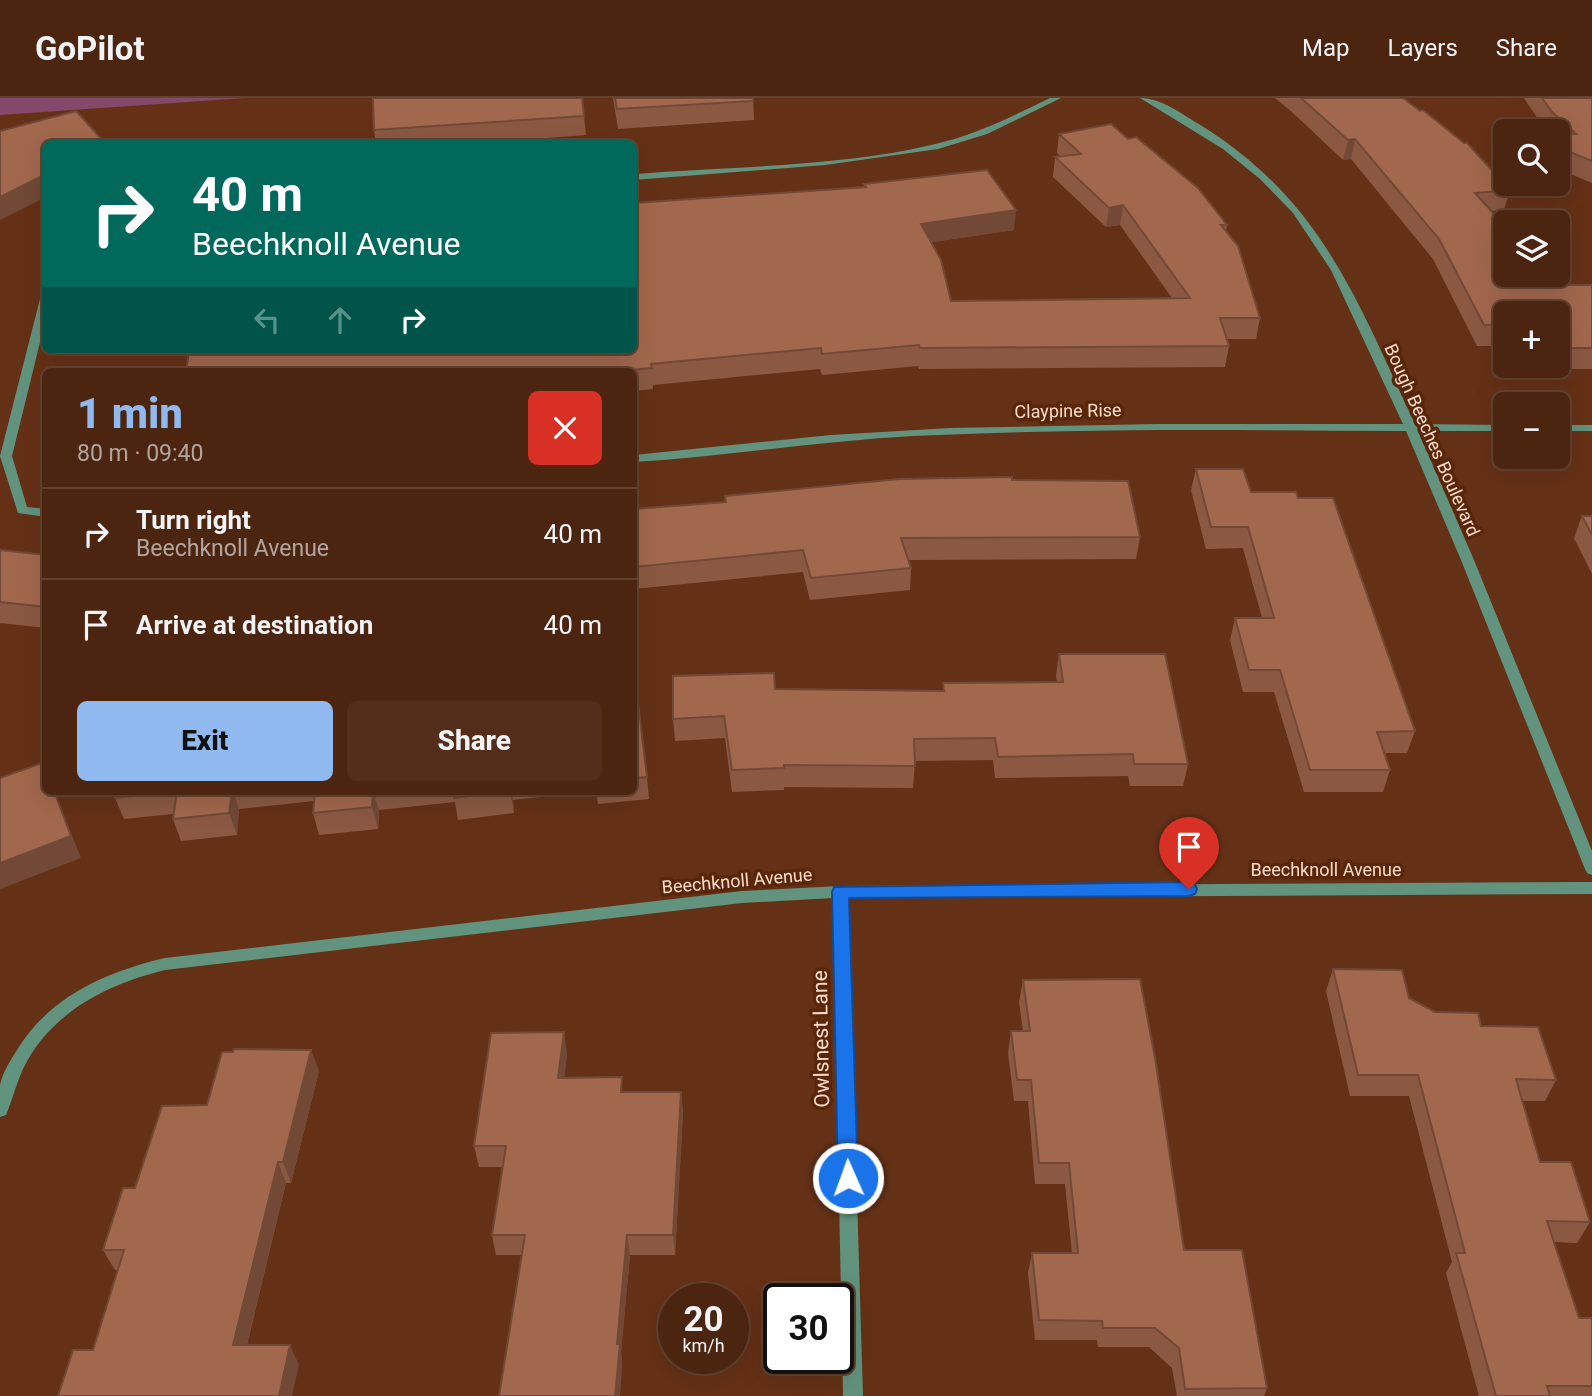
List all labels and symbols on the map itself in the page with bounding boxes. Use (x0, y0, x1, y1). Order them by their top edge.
street label: Bough Beeches Boulevard (1380, 340, 1484, 539)
street label: Claypine Rise (1014, 399, 1122, 422)
pin (1159, 817, 1219, 889)
street label: Beechknoll Avenue (1250, 859, 1402, 880)
street label: Beechknoll Avenue (661, 863, 813, 898)
street label: Owlsnest Lane (808, 970, 834, 1108)
position arrow (811, 1141, 885, 1215)
speed limit sign: 30 (763, 1283, 854, 1374)

